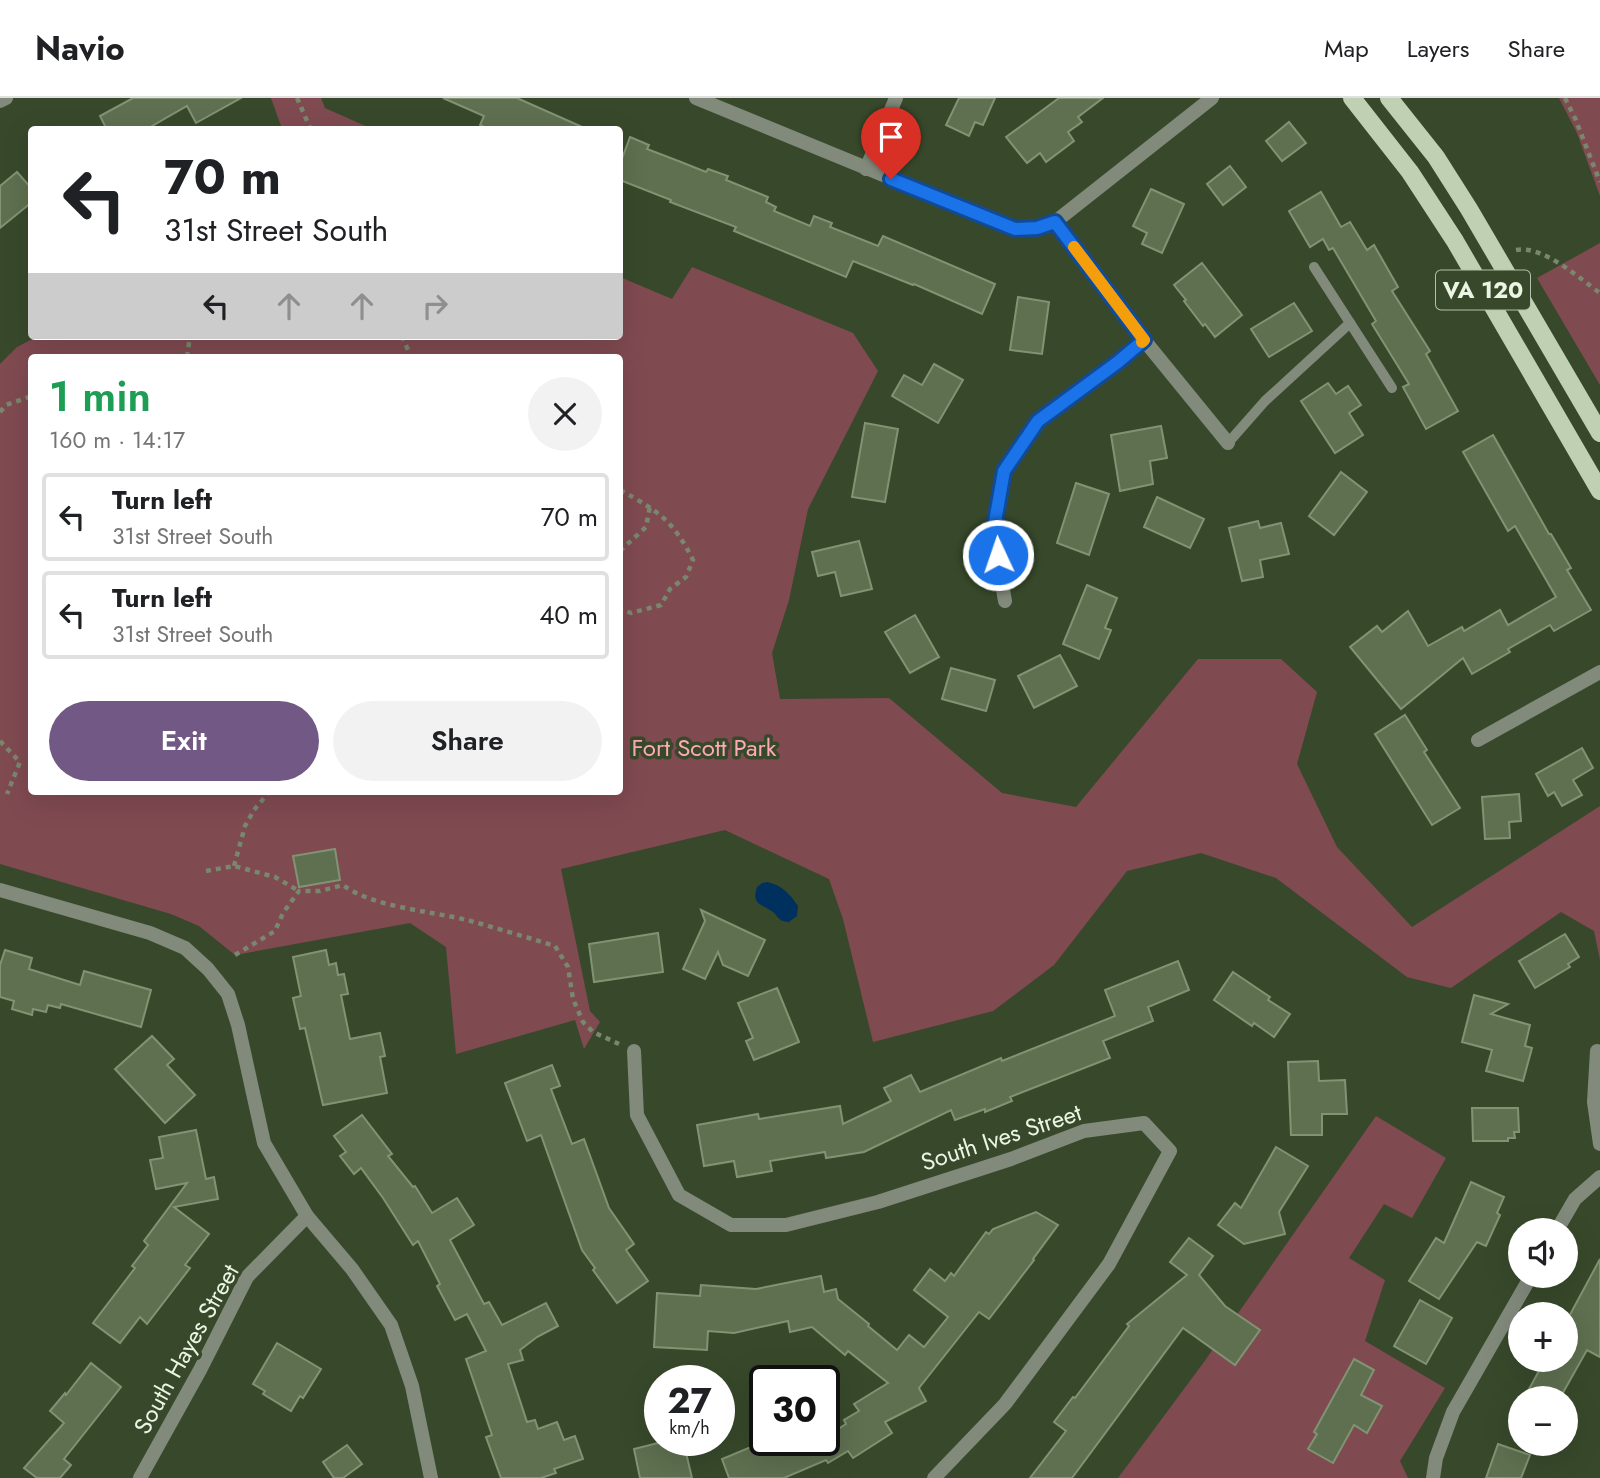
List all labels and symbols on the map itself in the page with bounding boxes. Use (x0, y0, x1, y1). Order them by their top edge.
pin (861, 107, 921, 179)
road number: VA 120 (1436, 270, 1530, 309)
position arrow (961, 518, 1035, 592)
park label: Fort Scott Park (632, 730, 777, 765)
street label: South Ives Street (916, 1094, 1086, 1179)
street label: South Hayes Street (125, 1257, 247, 1440)
speed limit sign: 30 (749, 1365, 840, 1456)

